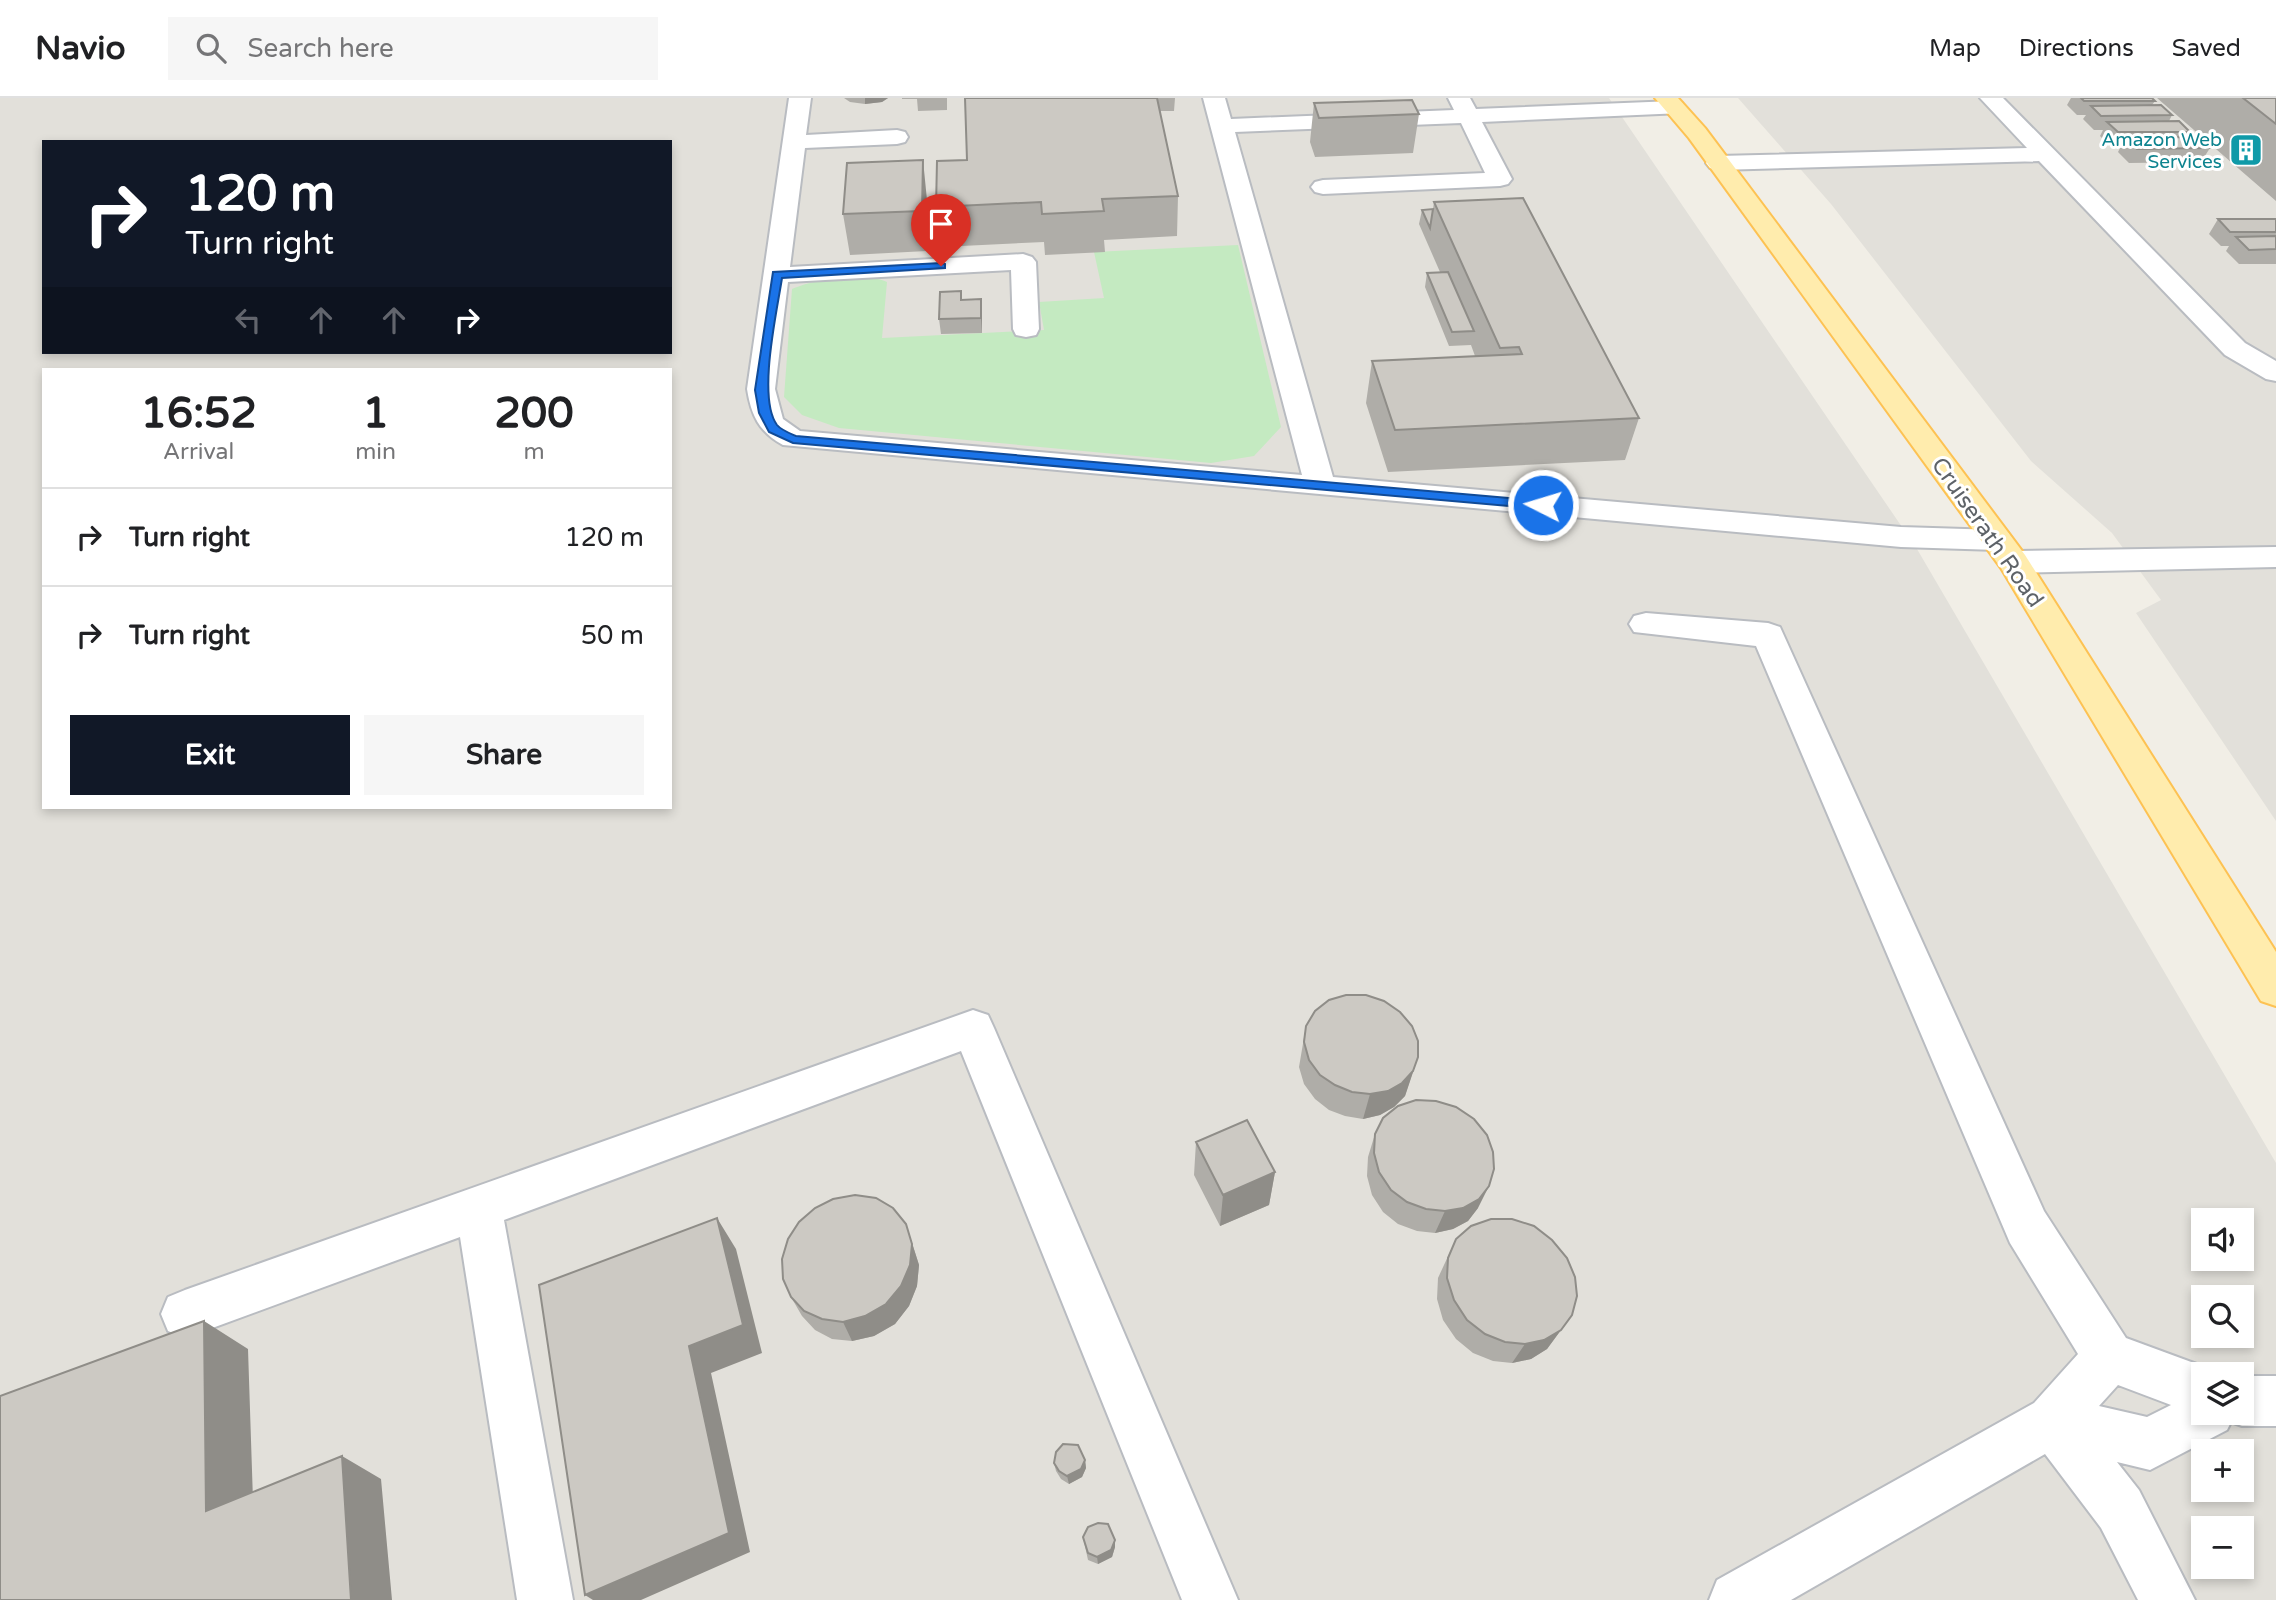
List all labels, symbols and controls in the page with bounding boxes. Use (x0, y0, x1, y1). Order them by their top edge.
search box (168, 17, 658, 80)
text: Navio (35, 29, 126, 68)
icon: search (192, 29, 230, 67)
text: Search here (248, 33, 394, 64)
text: Map (1929, 34, 1981, 63)
text: Directions (2019, 34, 2134, 63)
text: Saved (2172, 34, 2241, 63)
place label: Amazon Web Services (2101, 129, 2222, 173)
building icon: Amazon Web Services (2227, 131, 2265, 169)
text: 120 m (185, 165, 335, 224)
icon: right (70, 168, 161, 259)
pin (911, 194, 971, 266)
icon: arrive (922, 205, 960, 243)
text: Turn right (185, 225, 334, 263)
icon: left (229, 301, 267, 339)
icon: ahead (302, 301, 340, 339)
icon: ahead (375, 301, 413, 339)
icon: right (448, 301, 486, 339)
text: 16:52 (140, 388, 257, 439)
text: 1 (362, 388, 389, 439)
text: 200 (494, 388, 574, 439)
text: Arrival (163, 438, 234, 466)
text: min (355, 438, 396, 466)
text: m (523, 438, 545, 466)
street label: Cruiserath Road (1925, 452, 2049, 613)
position arrow (1506, 468, 1580, 542)
icon: right (70, 518, 108, 556)
text: Turn right (129, 522, 250, 553)
text: 120 m (564, 522, 644, 553)
icon: right (70, 616, 108, 654)
text: Turn right (129, 620, 250, 651)
text: 50 m (581, 620, 644, 651)
button: Exit (70, 715, 350, 795)
button: Share (364, 715, 644, 795)
map controls (2191, 1208, 2254, 1579)
button: sound (2191, 1208, 2254, 1271)
button: search (2191, 1285, 2254, 1348)
button: layers (2191, 1362, 2254, 1425)
button: + (2191, 1439, 2254, 1502)
button: − (2191, 1516, 2254, 1579)

